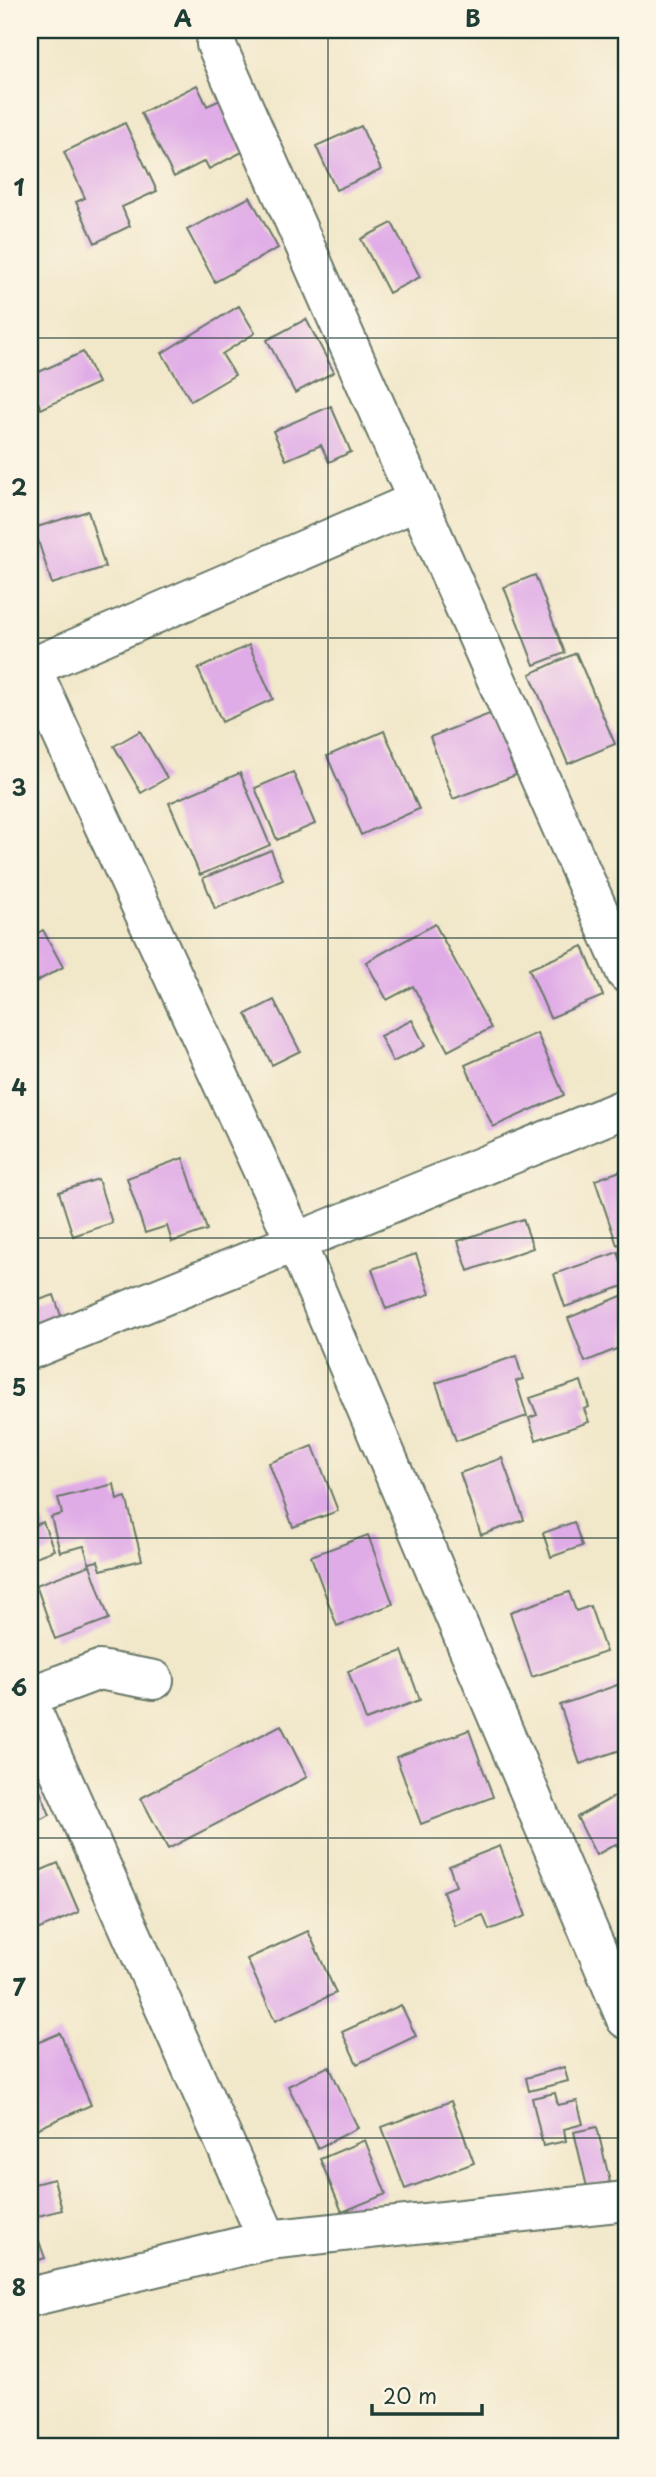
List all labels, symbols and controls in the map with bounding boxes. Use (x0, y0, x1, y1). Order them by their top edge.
text: A (174, 0, 192, 35)
text: B (465, 0, 481, 35)
text: 1 (14, 169, 25, 204)
text: 2 (11, 469, 27, 504)
text: 3 (11, 769, 27, 804)
text: 4 (11, 1069, 27, 1104)
text: 5 (12, 1369, 26, 1404)
text: 6 (11, 1669, 27, 1704)
text: 7 (12, 1969, 26, 2004)
text: 8 (12, 2269, 26, 2304)
scale bar (372, 2372, 483, 2416)
text: 20 m (383, 2379, 437, 2411)

